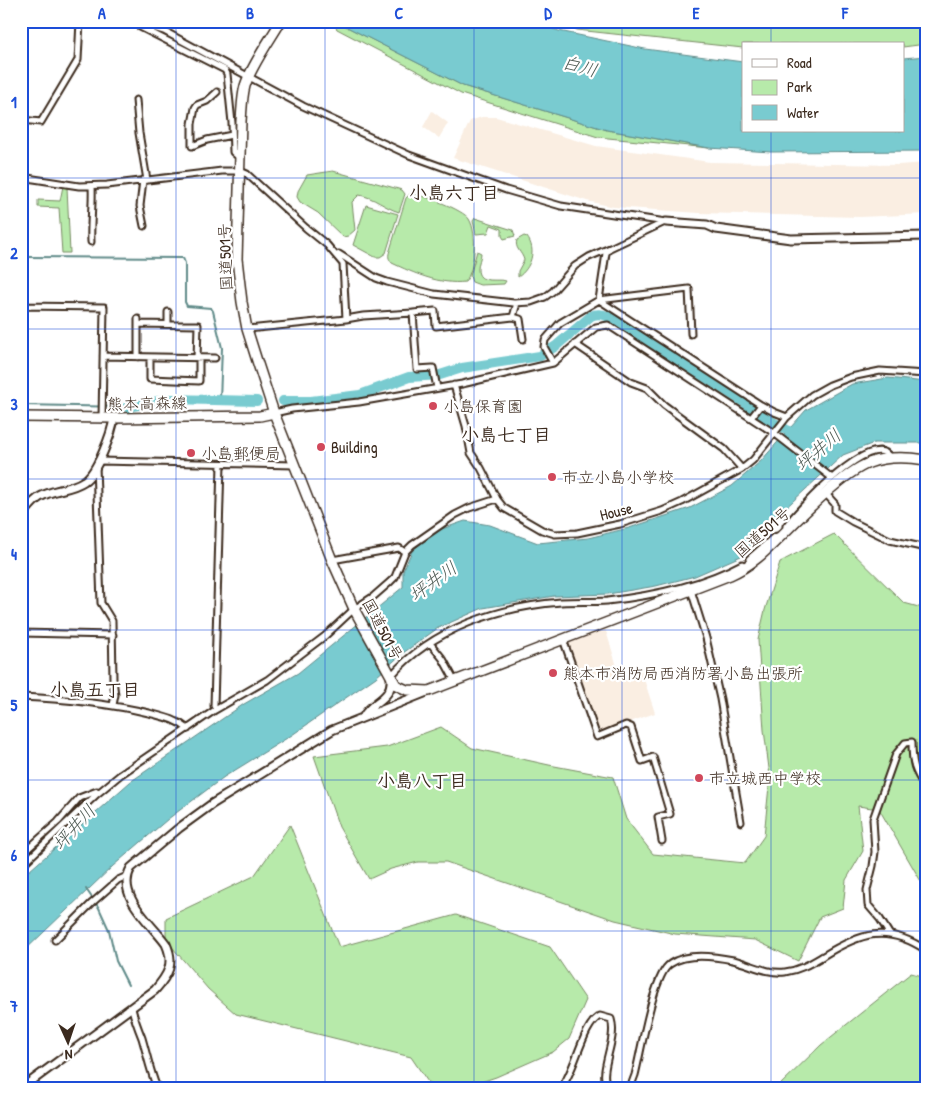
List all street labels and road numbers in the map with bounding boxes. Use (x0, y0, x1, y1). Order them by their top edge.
street label: 国道501号 (213, 223, 237, 291)
street label: 熊本高森線 (107, 391, 187, 415)
street label: House (597, 496, 635, 526)
street label: 国道501号 (729, 501, 795, 563)
street label: 国道501号 (357, 594, 409, 664)

